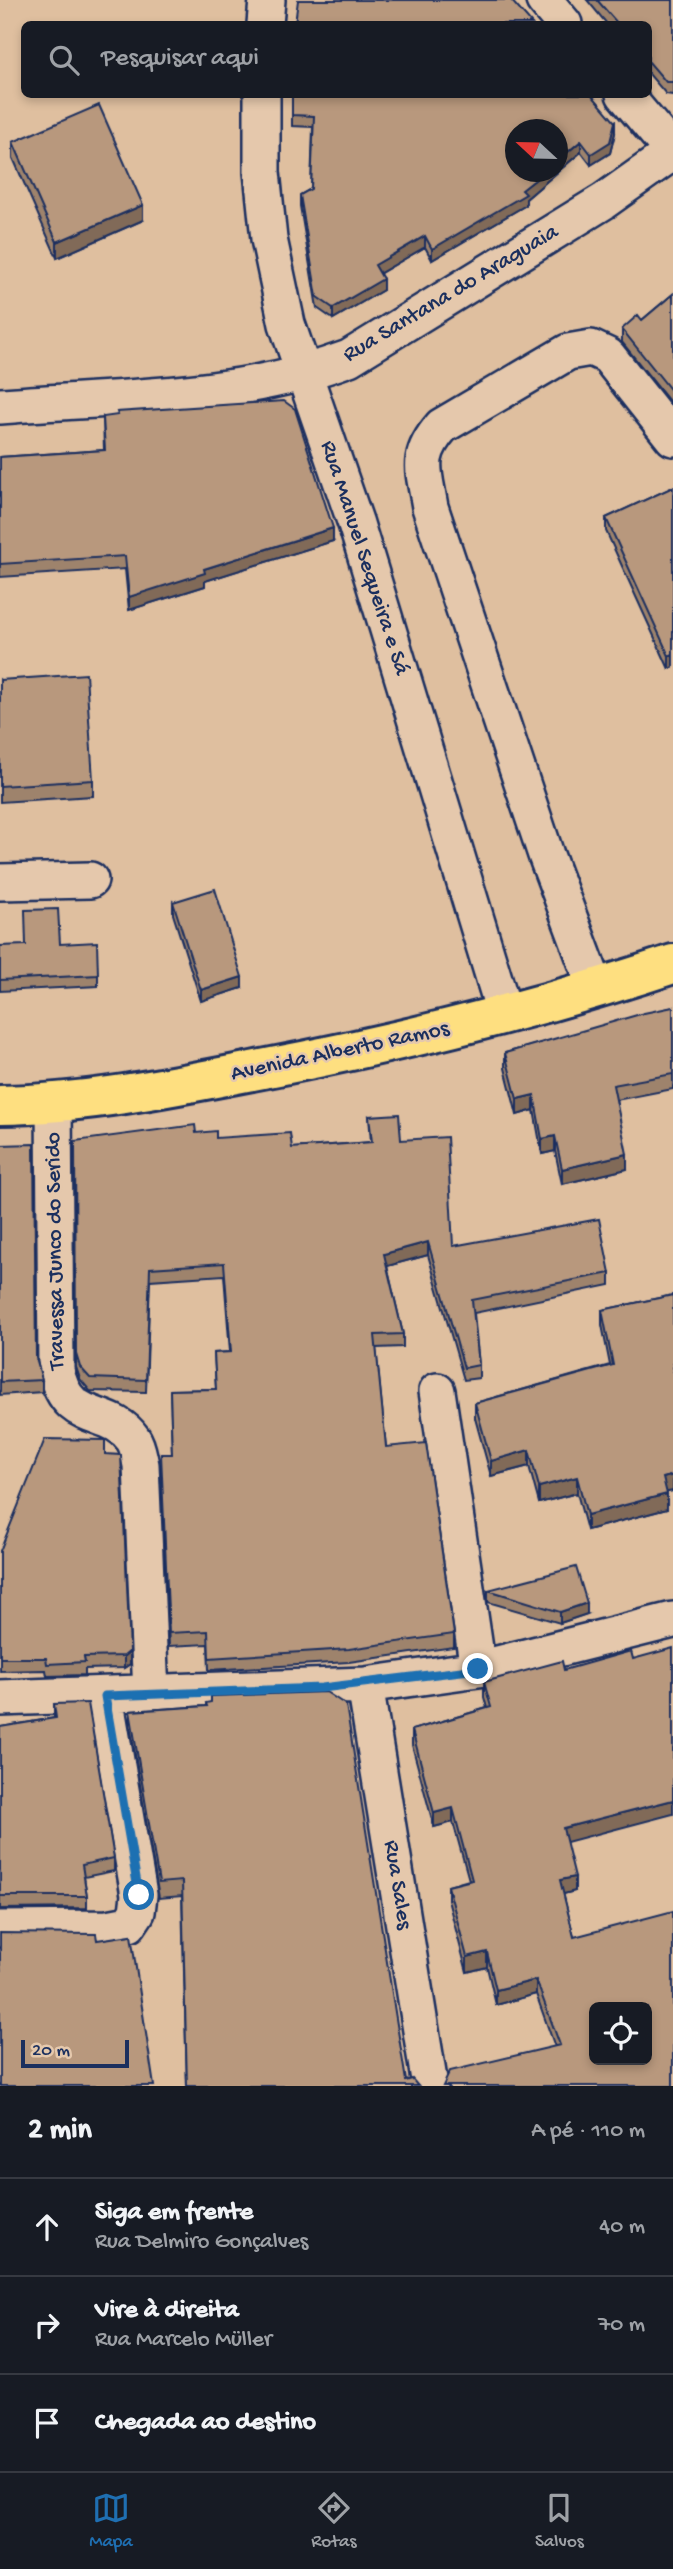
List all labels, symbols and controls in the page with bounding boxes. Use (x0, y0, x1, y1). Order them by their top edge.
search box (21, 21, 652, 98)
icon: search (45, 41, 83, 79)
text: Pesquisar aqui (101, 44, 259, 75)
north arrow (505, 119, 568, 182)
street label: Rua Santana do Araguaia (338, 218, 565, 369)
street label: Rua Manuel Sequeira e Sá (313, 437, 415, 680)
street label: Avenida Alberto Ramos (228, 1016, 452, 1088)
street label: Travessa Junco do Serido (40, 1132, 72, 1372)
route end (462, 1653, 493, 1684)
street label: Rua Sales (377, 1838, 417, 1932)
route start (123, 1879, 154, 1910)
map controls (589, 2002, 652, 2065)
button: locate (589, 2002, 652, 2065)
scale bar (21, 2037, 130, 2069)
text: 20 m (32, 2040, 70, 2063)
text: 2 min (28, 2114, 92, 2149)
text: A pé · 110 m (531, 2118, 645, 2145)
text: Siga em frente (95, 2198, 253, 2229)
icon: ahead (28, 2208, 66, 2246)
text: 40 m (599, 2214, 645, 2241)
text: Rua Delmiro Gonçalves (95, 2229, 308, 2256)
text: Vire à direita (95, 2296, 239, 2327)
icon: right (28, 2306, 66, 2344)
text: 70 m (598, 2312, 645, 2339)
text: Rua Marcelo Müller (95, 2327, 272, 2354)
icon: arrive (28, 2404, 66, 2442)
text: Chegada ao destino (95, 2408, 316, 2439)
tab: Mapa (89, 2489, 133, 2554)
tab: Rotas (311, 2489, 356, 2554)
tab: Salvos (535, 2489, 584, 2554)

